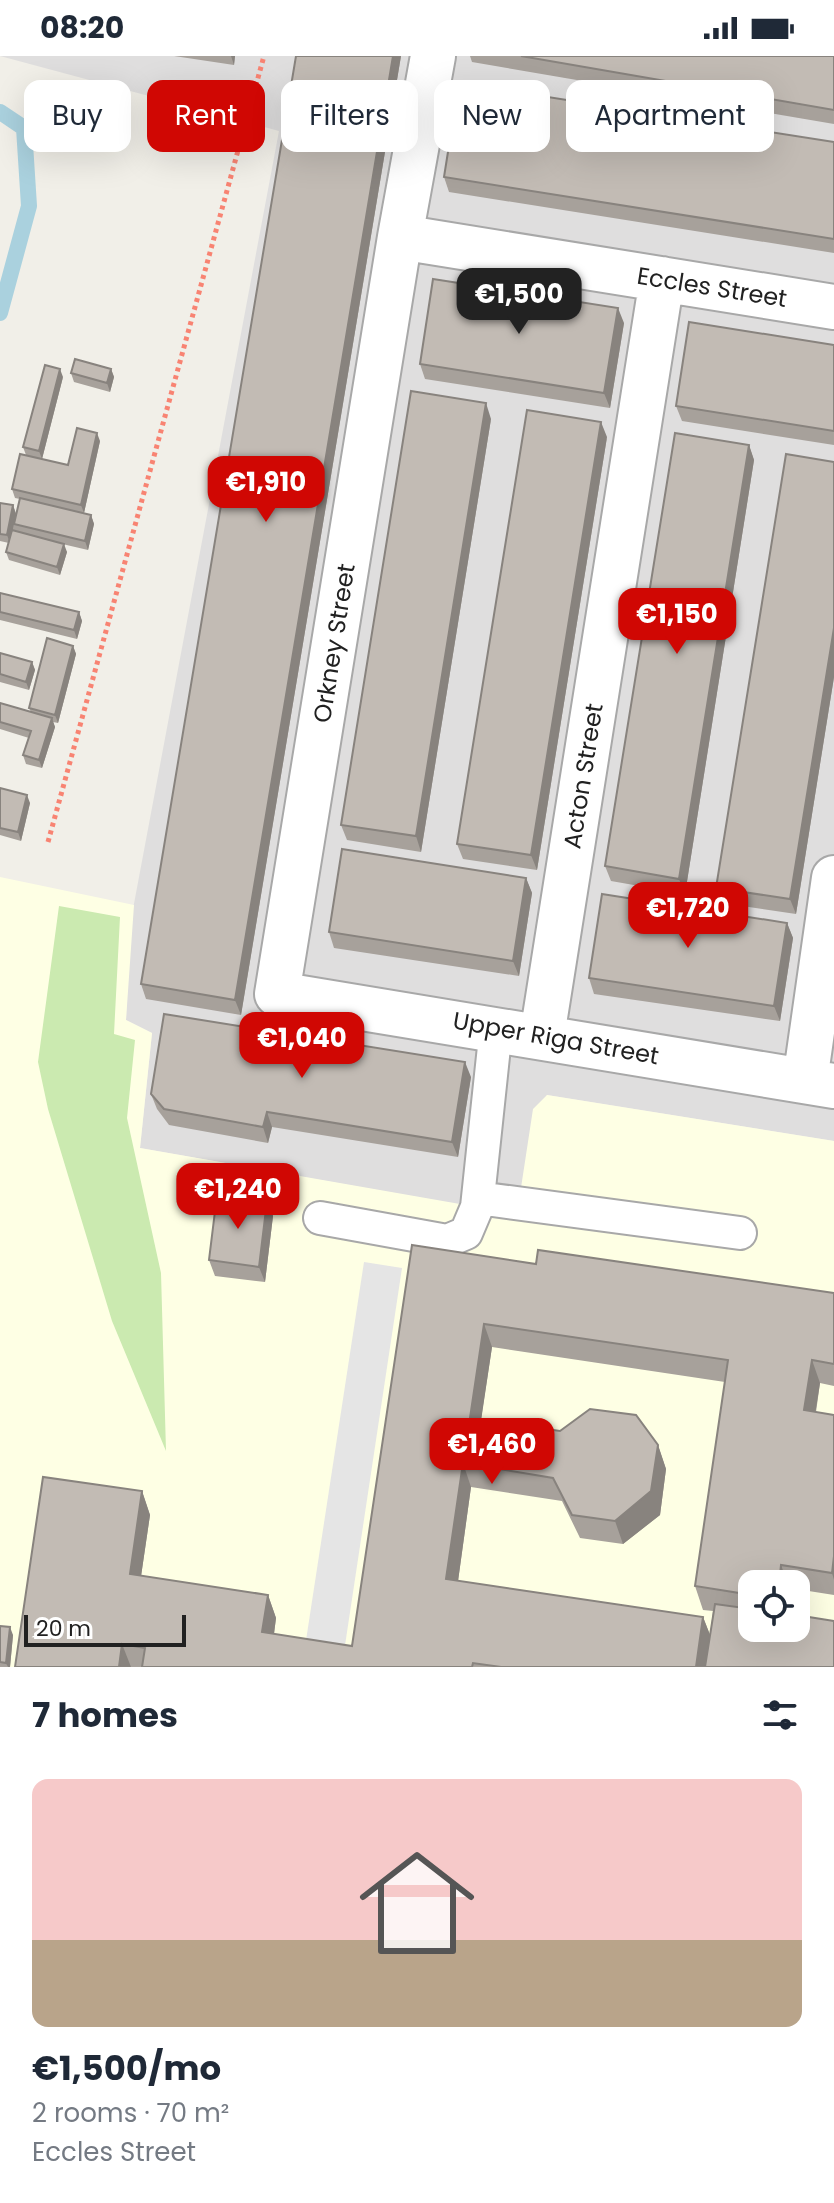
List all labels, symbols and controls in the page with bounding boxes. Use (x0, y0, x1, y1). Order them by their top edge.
text: 08:20 (40, 6, 124, 49)
chip: Buy (24, 80, 131, 152)
chip: Rent (147, 80, 265, 152)
chip: Filters (281, 80, 418, 152)
chip: New (434, 80, 550, 152)
chip: Apartment (566, 80, 774, 152)
street label: Eccles Street (635, 259, 789, 315)
pin: €1,500 (454, 268, 584, 336)
text: €1,500 (475, 276, 563, 312)
pin: €1,910 (201, 456, 331, 524)
text: €1,910 (226, 464, 306, 500)
street label: Orkney Street (305, 561, 363, 725)
pin: €1,150 (612, 588, 742, 656)
text: €1,150 (636, 596, 718, 632)
street label: Acton Street (555, 701, 611, 851)
pin: €1,720 (623, 882, 753, 950)
text: €1,720 (646, 890, 730, 926)
street label: Upper Riga Street (450, 1004, 662, 1072)
pin: €1,040 (237, 1012, 367, 1080)
text: €1,040 (257, 1020, 347, 1056)
pin: €1,240 (173, 1163, 303, 1231)
text: €1,240 (194, 1171, 282, 1207)
pin: €1,460 (427, 1418, 557, 1486)
text: €1,460 (447, 1426, 537, 1462)
map controls (738, 1570, 810, 1642)
button: locate (738, 1570, 810, 1642)
scale bar (24, 1611, 186, 1647)
text: 20 m (36, 1613, 91, 1644)
text: 7 homes (32, 1691, 178, 1739)
icon: filters (758, 1693, 802, 1737)
icon: home (345, 1831, 489, 1975)
text: €1,500/mo (32, 2044, 221, 2092)
text: 2 rooms · 70 m² (32, 2095, 229, 2131)
text: Eccles Street (32, 2134, 196, 2170)

